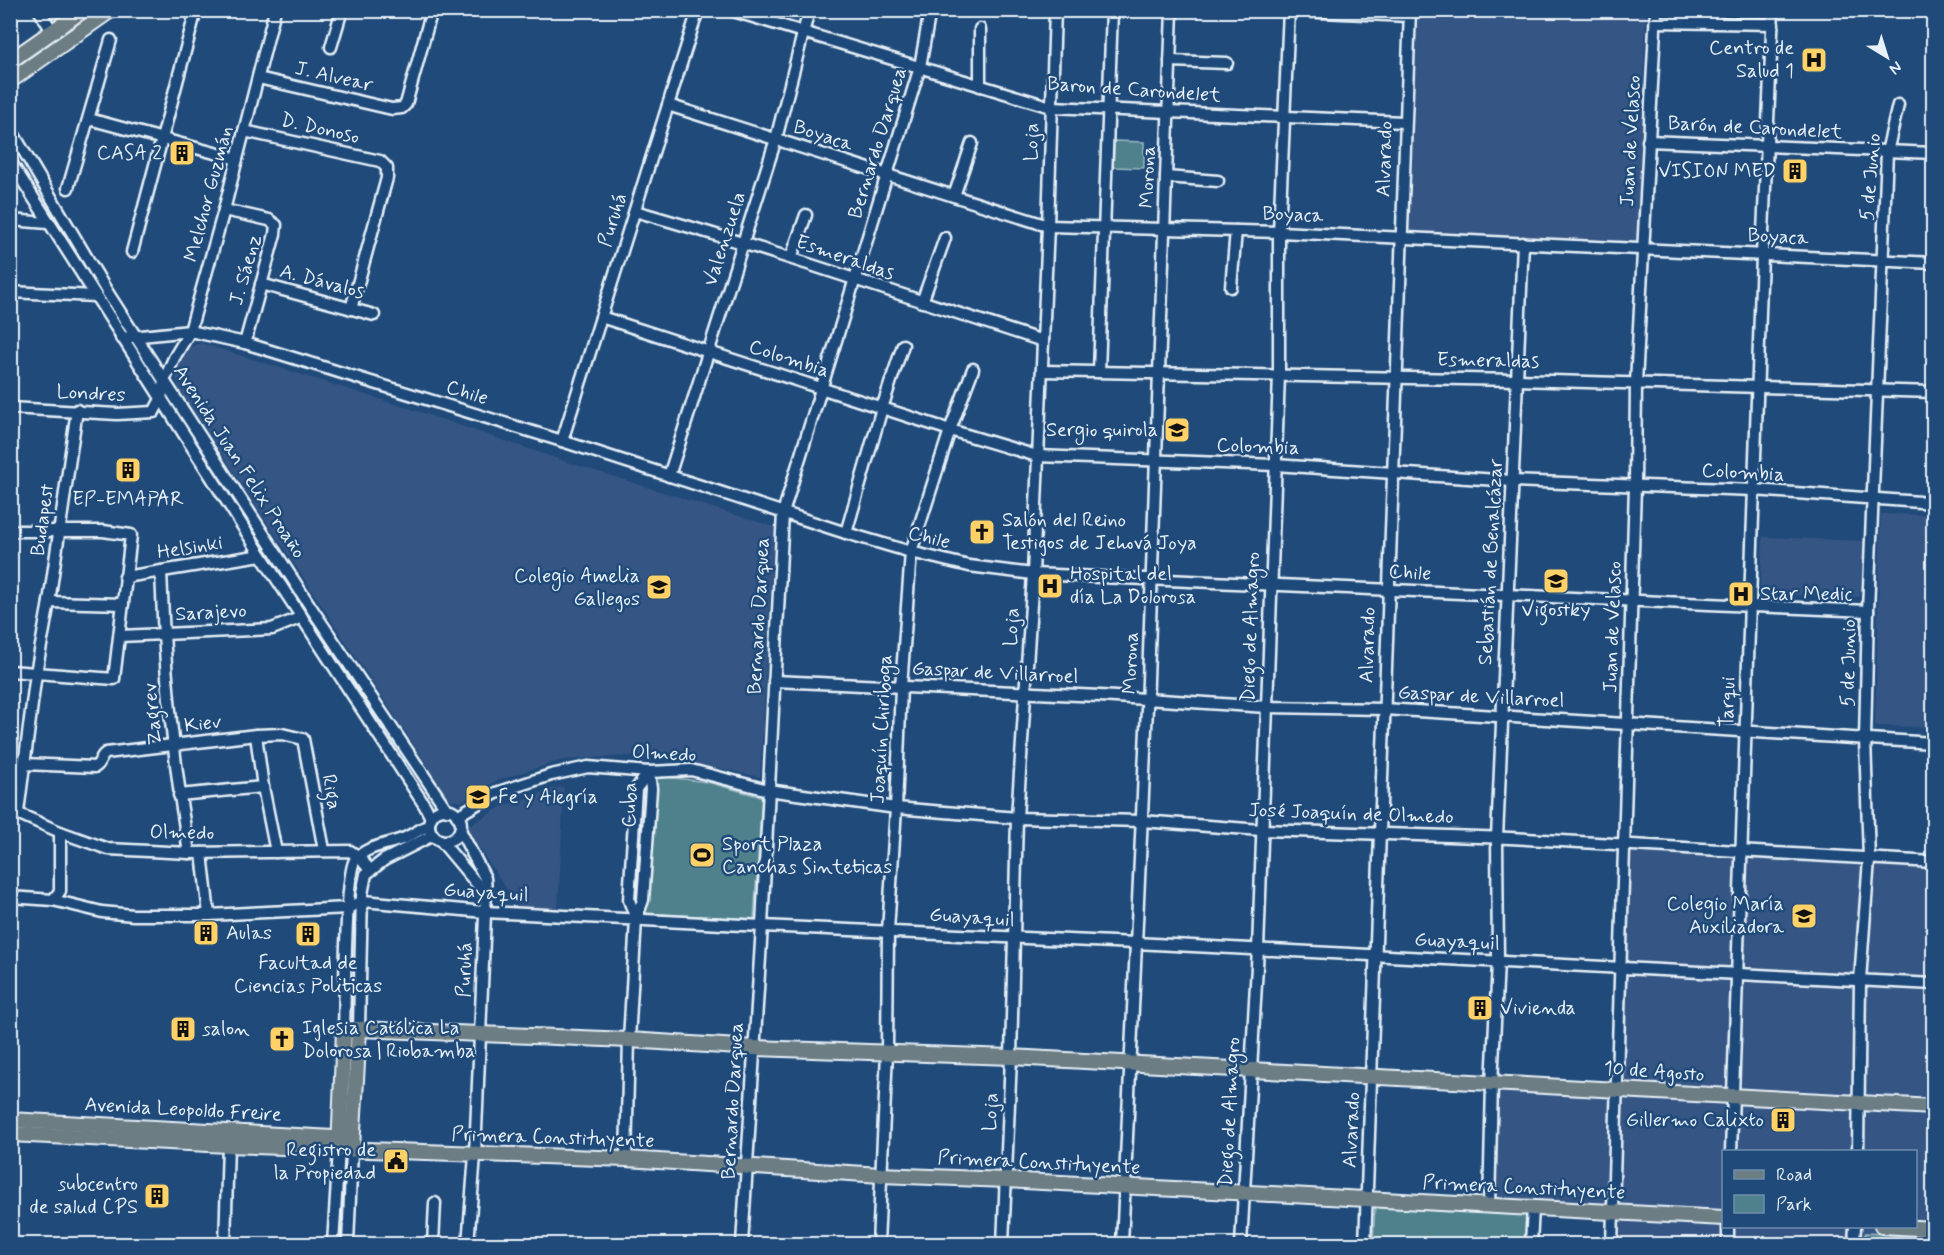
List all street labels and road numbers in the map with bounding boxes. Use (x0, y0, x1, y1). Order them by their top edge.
street label: J. Alvear (292, 55, 376, 99)
street label: Bernardo Darquea (842, 64, 914, 222)
street label: Baron de Carondelet (1046, 70, 1222, 110)
street label: Juan de Velasco (1614, 75, 1648, 207)
street label: D. Donoso (278, 107, 362, 151)
street label: Barón de Carondelet (1667, 110, 1843, 146)
street label: Boyaca (790, 114, 857, 159)
street label: Alvarado (1370, 121, 1400, 197)
street label: Melchor Guzmán (178, 123, 240, 265)
street label: Loja (1018, 123, 1046, 161)
street label: 5 de Junio (1854, 132, 1888, 222)
street label: Morona (1133, 145, 1163, 209)
street label: Valenzuela (697, 188, 753, 290)
street label: Puruhá (592, 189, 634, 251)
street label: Boyaca (1262, 200, 1325, 230)
street label: Boyaca (1747, 222, 1810, 252)
street label: Esmeraldas (792, 229, 898, 287)
street label: J. Sáenz (223, 231, 269, 309)
street label: A. Dávalos (277, 258, 367, 306)
street label: Colombia (745, 333, 833, 385)
street label: Esmeraldas (1437, 347, 1540, 375)
street label: Avenida Juan Felix Proaño (166, 360, 312, 564)
street label: Chile (443, 374, 491, 412)
street label: Londres (56, 379, 126, 409)
street label: Colombia (1216, 432, 1300, 462)
street label: Sebastián de Benalcázar (1472, 457, 1510, 666)
street label: Colombia (1701, 457, 1785, 489)
street label: Budapest (25, 482, 61, 558)
street label: Chile (905, 520, 953, 556)
street label: Helsinki (155, 530, 225, 566)
street label: Bernardo Darquea (741, 537, 777, 695)
street label: Diego de Almagro (1235, 551, 1269, 703)
street label: Chile (1388, 558, 1432, 588)
street label: Juan de Velasco (1597, 561, 1629, 693)
street label: Sarajevo (175, 598, 247, 628)
street label: Loja (998, 607, 1026, 647)
street label: Alvarado (1353, 607, 1383, 683)
street label: 5 de Junio (1835, 619, 1863, 707)
street label: Morona (1116, 631, 1146, 695)
street label: Joaquín Chiriboga (865, 654, 900, 804)
street label: Gaspar de Villarroel (911, 655, 1079, 691)
street label: Tarqui (1714, 676, 1742, 728)
street label: Gaspar de Villarroel (1397, 679, 1565, 715)
street label: Zagrev (137, 682, 171, 746)
street label: Kiev (183, 708, 223, 740)
street label: Olmedo (631, 739, 697, 769)
street label: Riga (313, 772, 347, 812)
street label: Cuba (616, 782, 644, 828)
street label: José Joaquín de Olmedo (1248, 797, 1454, 831)
street label: Olmedo (149, 819, 215, 847)
street label: Guayaquil (442, 877, 530, 909)
street label: Guayaquil (928, 902, 1016, 934)
street label: Guayaquil (1414, 926, 1500, 958)
street label: Puruhá (451, 942, 479, 998)
street label: Bernardo Darquea (715, 1022, 751, 1180)
street label: Diego de Almagro (1213, 1036, 1249, 1188)
street label: 10 de Agosto (1603, 1055, 1705, 1089)
street label: Avenida Leopoldo Freire (84, 1091, 282, 1129)
street label: Alvarado (1337, 1091, 1367, 1169)
street label: Loja (977, 1092, 1005, 1132)
street label: Primera Constituyente (451, 1121, 655, 1155)
street label: Primera Constituyente (937, 1144, 1141, 1182)
street label: Primera Constituyente (1422, 1169, 1626, 1207)

